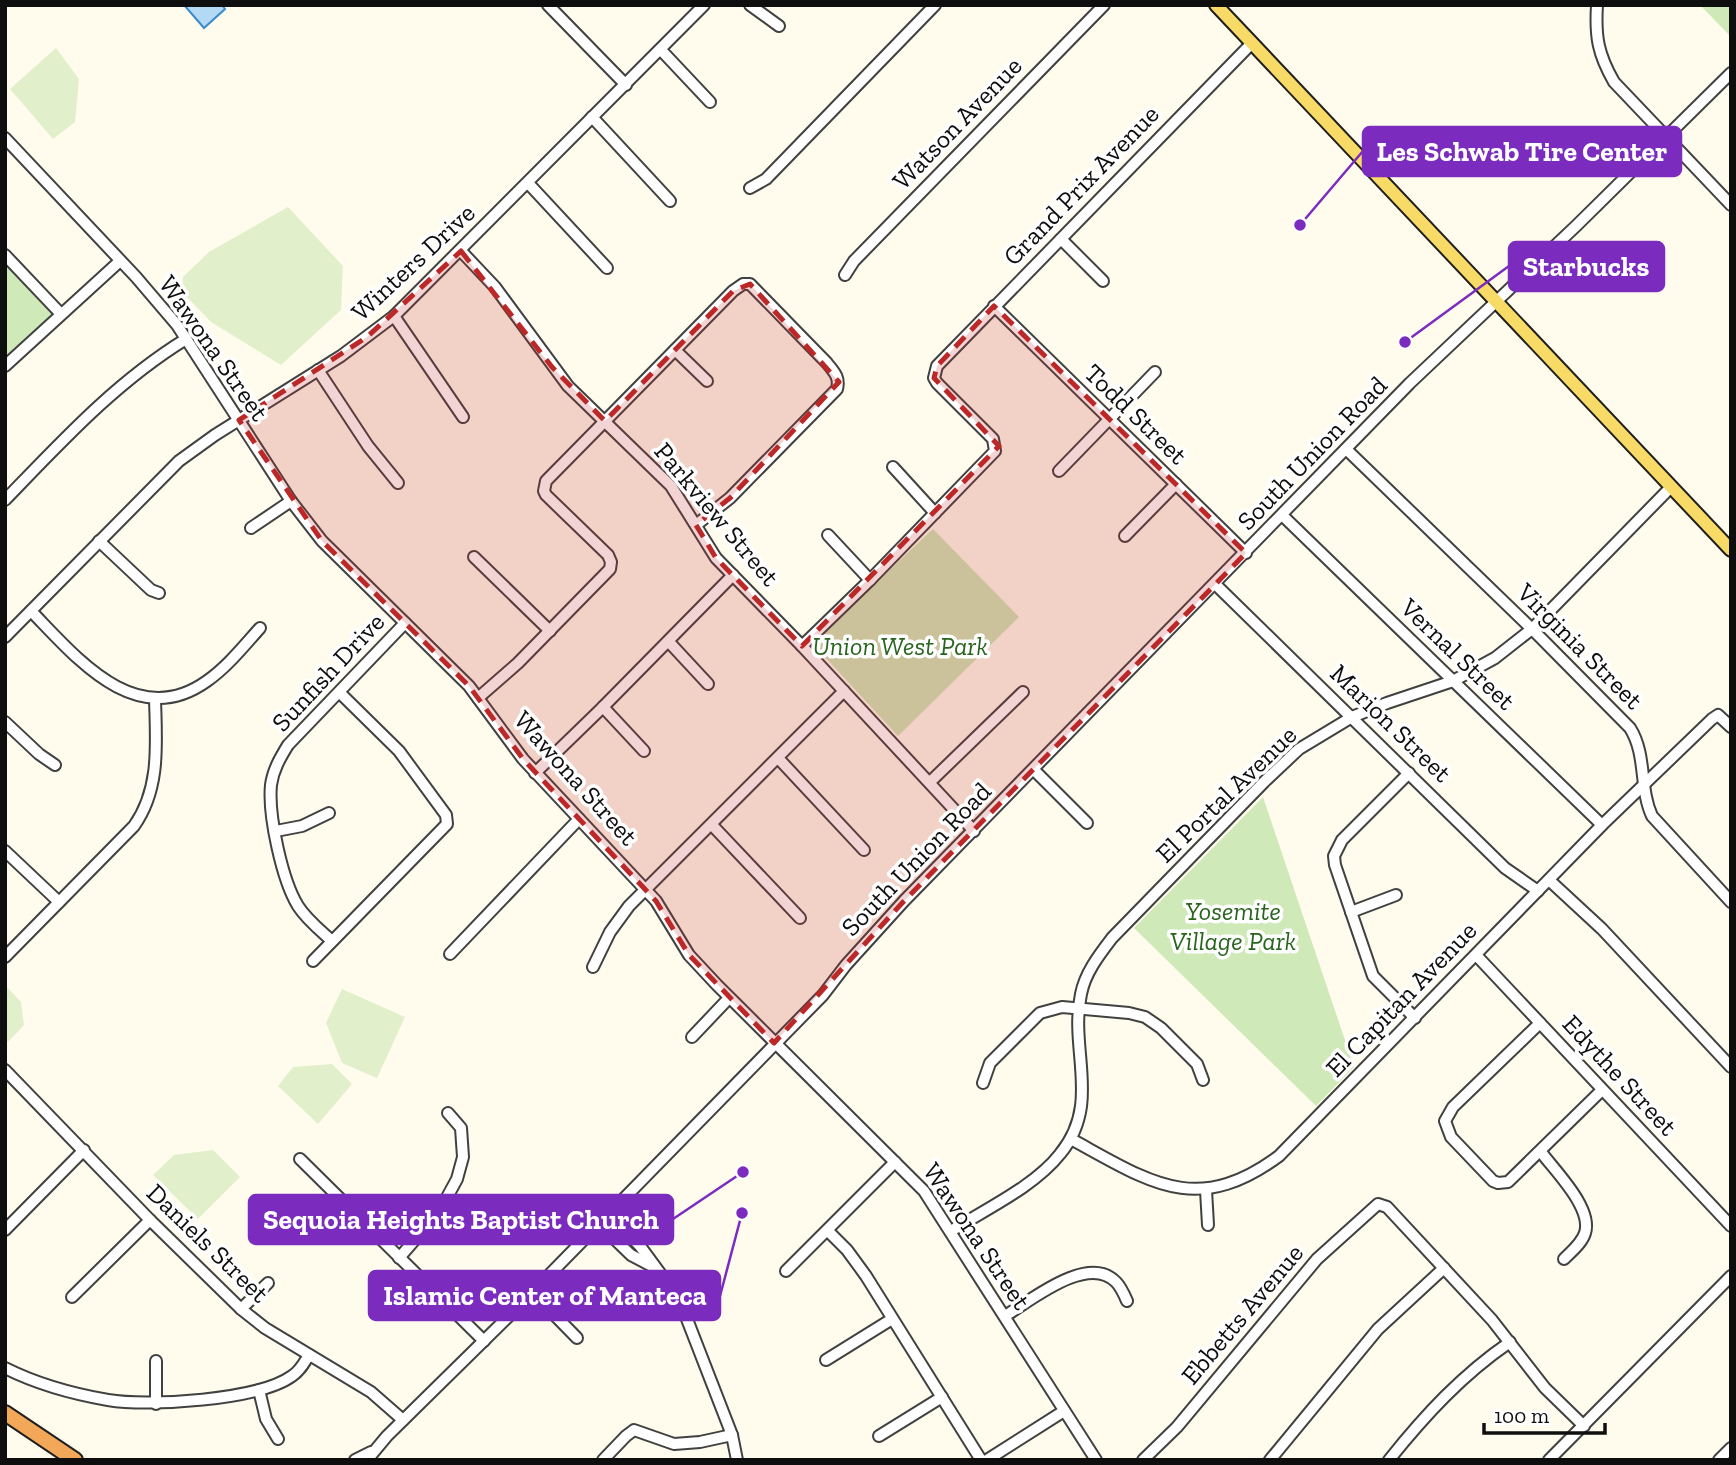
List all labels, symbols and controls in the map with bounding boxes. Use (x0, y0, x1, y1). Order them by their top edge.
street label: Watson Avenue (886, 50, 1028, 196)
street label: Grand Prix Avenue (996, 98, 1166, 272)
callout: Les Schwab Tire Center (1363, 127, 1681, 176)
text: Les Schwab Tire Center (1377, 135, 1667, 168)
street label: Winters Drive (345, 197, 481, 327)
callout: Starbucks (1509, 242, 1664, 291)
text: Starbucks (1523, 250, 1649, 283)
street label: Wawona Street (152, 269, 276, 427)
street label: Todd Street (1078, 357, 1194, 471)
street label: South Union Road (1230, 369, 1394, 537)
street label: Parkview Street (648, 436, 787, 593)
street label: Virginia Street (1510, 576, 1650, 716)
street label: Vernal Street (1393, 591, 1522, 717)
street label: Sunfish Drive (265, 606, 391, 738)
park label: Union West Park (812, 630, 988, 662)
street label: Marion Street (1324, 657, 1459, 789)
street label: Wawona Street (507, 704, 645, 852)
street label: El Portal Avenue (1149, 719, 1303, 869)
street label: South Union Road (834, 775, 998, 943)
park label: Yosemite Village Park (1170, 895, 1296, 957)
street label: El Capitan Avenue (1319, 915, 1483, 1083)
street label: Edythe Street (1556, 1008, 1684, 1142)
street label: Wawona Street (916, 1157, 1038, 1316)
street label: Daniels Street (140, 1177, 276, 1310)
callout: Sequoia Heights Baptist Church (249, 1195, 673, 1244)
text: Sequoia Heights Baptist Church (263, 1203, 659, 1236)
street label: Ebbetts Avenue (1174, 1237, 1310, 1391)
callout: Islamic Center of Manteca (369, 1271, 720, 1320)
text: Islamic Center of Manteca (383, 1279, 707, 1312)
scale bar (1484, 1392, 1605, 1436)
text: 100 m (1494, 1403, 1549, 1428)

